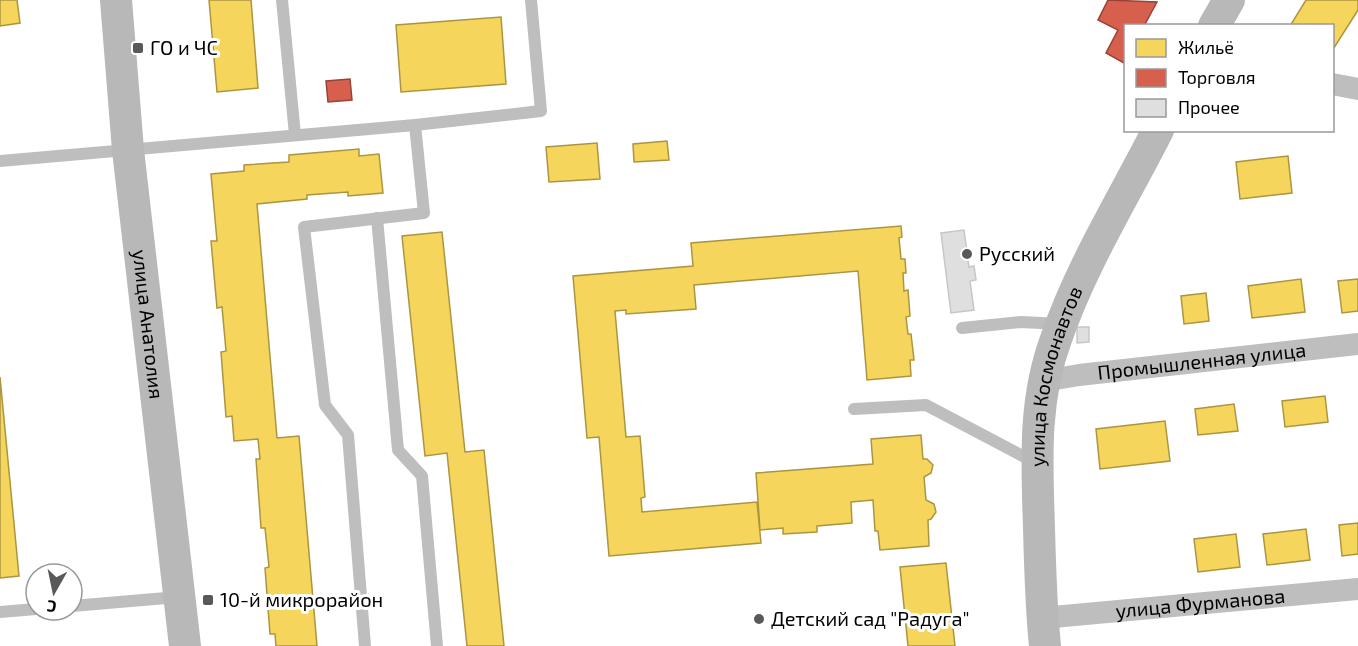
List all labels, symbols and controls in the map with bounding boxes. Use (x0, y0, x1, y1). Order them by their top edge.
legend (1124, 24, 1334, 132)
place label: ГО и ЧС (150, 35, 218, 59)
text: Жильё (1178, 36, 1234, 58)
marker: ГО и ЧС (131, 41, 145, 55)
text: Торговля (1178, 66, 1256, 88)
text: Прочее (1178, 96, 1240, 118)
place label: Русский (979, 241, 1055, 266)
marker: Русский (960, 247, 974, 261)
street label: улица Анатолия (128, 248, 170, 400)
street label: улица Космонавтов (1024, 282, 1087, 467)
street label: Промышленная улица (1096, 337, 1307, 384)
north arrow (24, 562, 84, 622)
street label: улица Фурманова (1114, 583, 1286, 623)
place label: 10-й микрорайон (220, 587, 383, 611)
marker: 10-й микрорайон (201, 593, 215, 607)
text: С (45, 597, 58, 617)
place label: Детский сад "Радуга" (771, 606, 969, 631)
marker: Детский сад "Радуга" (752, 612, 766, 626)

